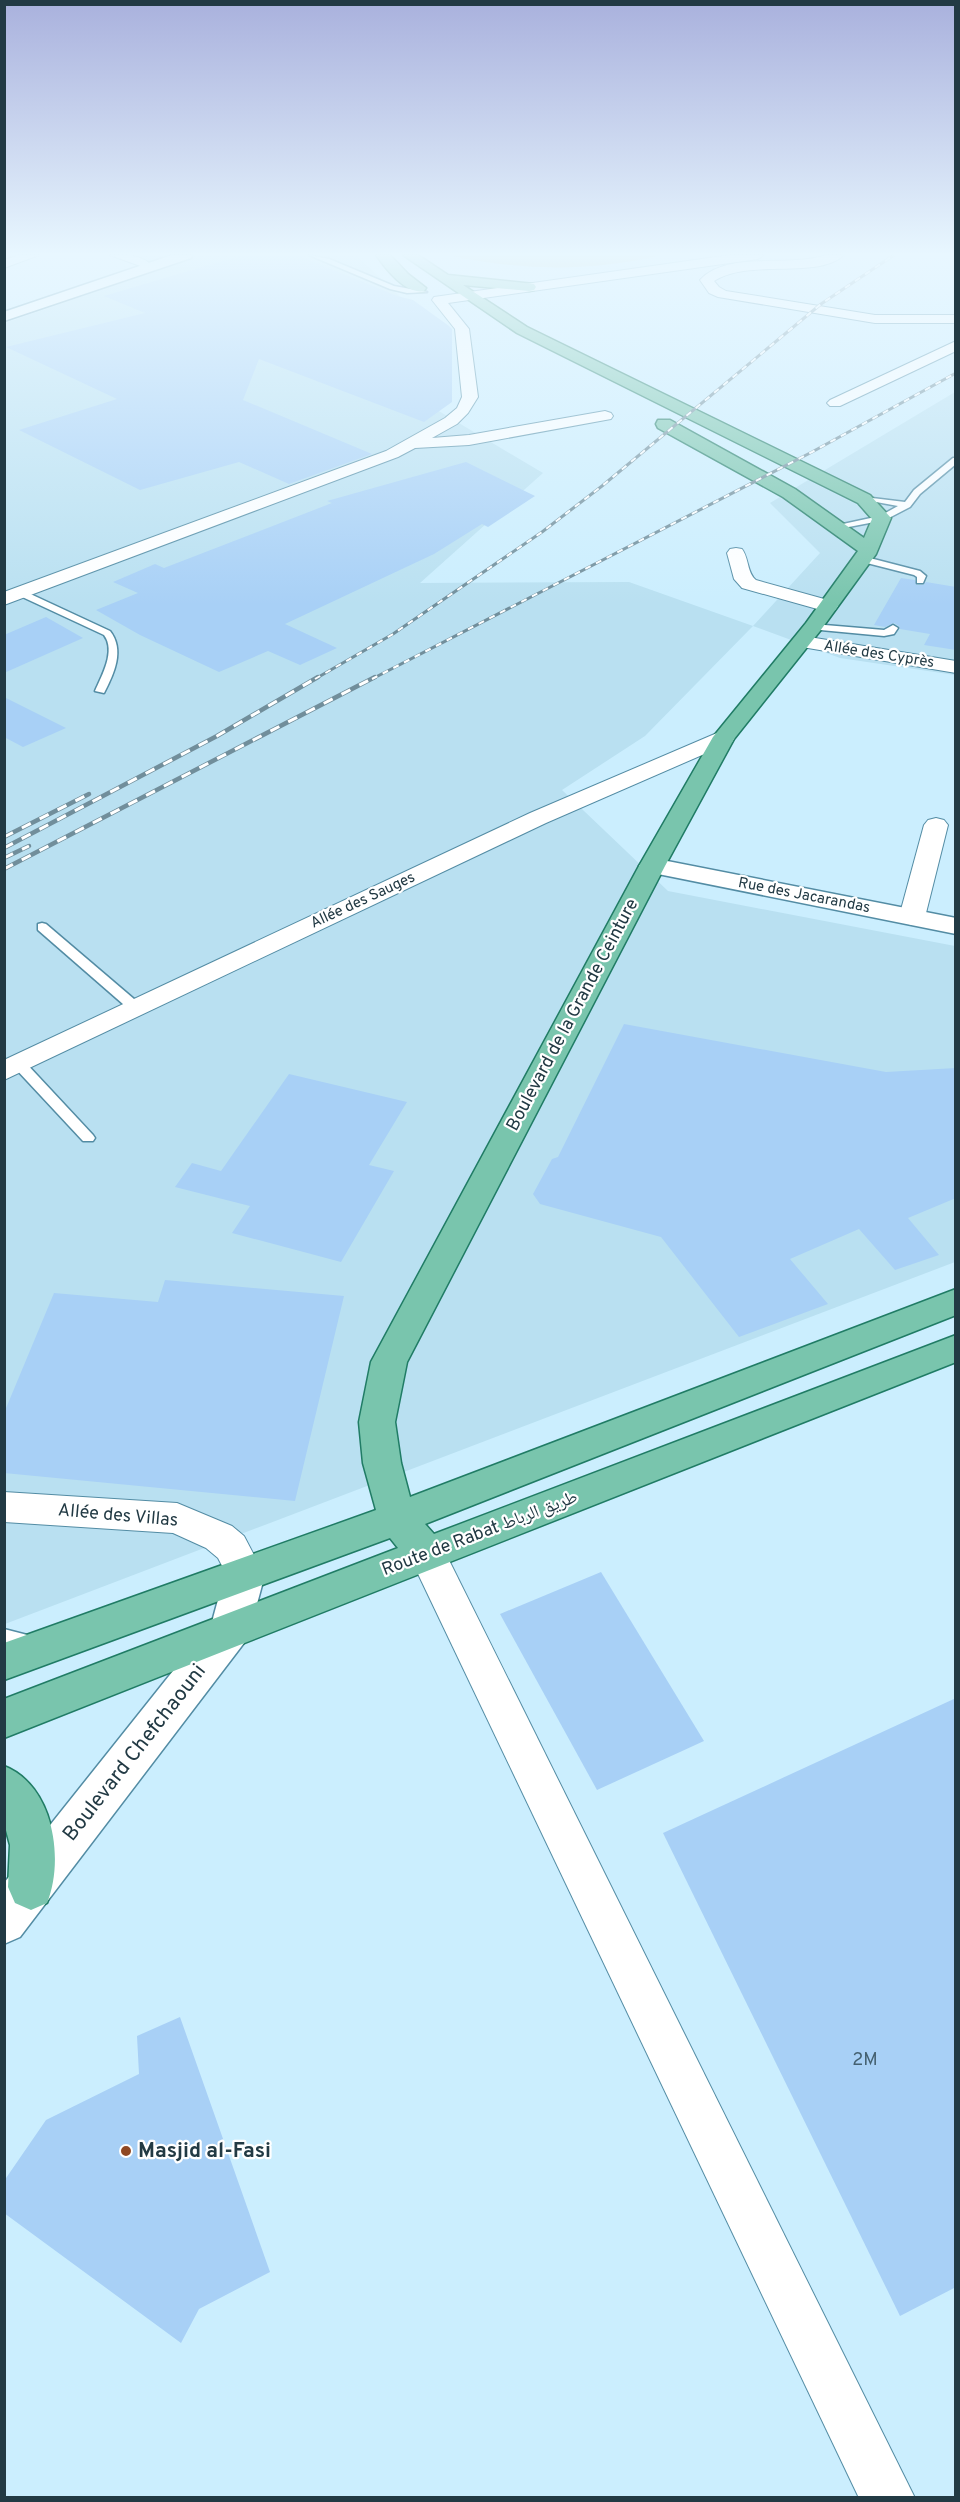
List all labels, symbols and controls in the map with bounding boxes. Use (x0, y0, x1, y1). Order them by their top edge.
street label: Allée des Cyprès (822, 637, 936, 673)
street label: Allée des Sauges (308, 868, 418, 934)
street label: Rue des Jacarandas (736, 874, 872, 918)
street label: Boulevard de la Grande Ceinture (502, 895, 644, 1135)
street label: Route de Rabat طريق الرباط (379, 1486, 581, 1582)
street label: Allée des Villas (57, 1499, 179, 1533)
street label: Boulevard Chefchaouni (57, 1659, 213, 1847)
house number: 2M (852, 2049, 878, 2072)
place label: Masjid al-Fasi (138, 2138, 271, 2165)
marker: Masjid al-Fasi (119, 2144, 133, 2158)

